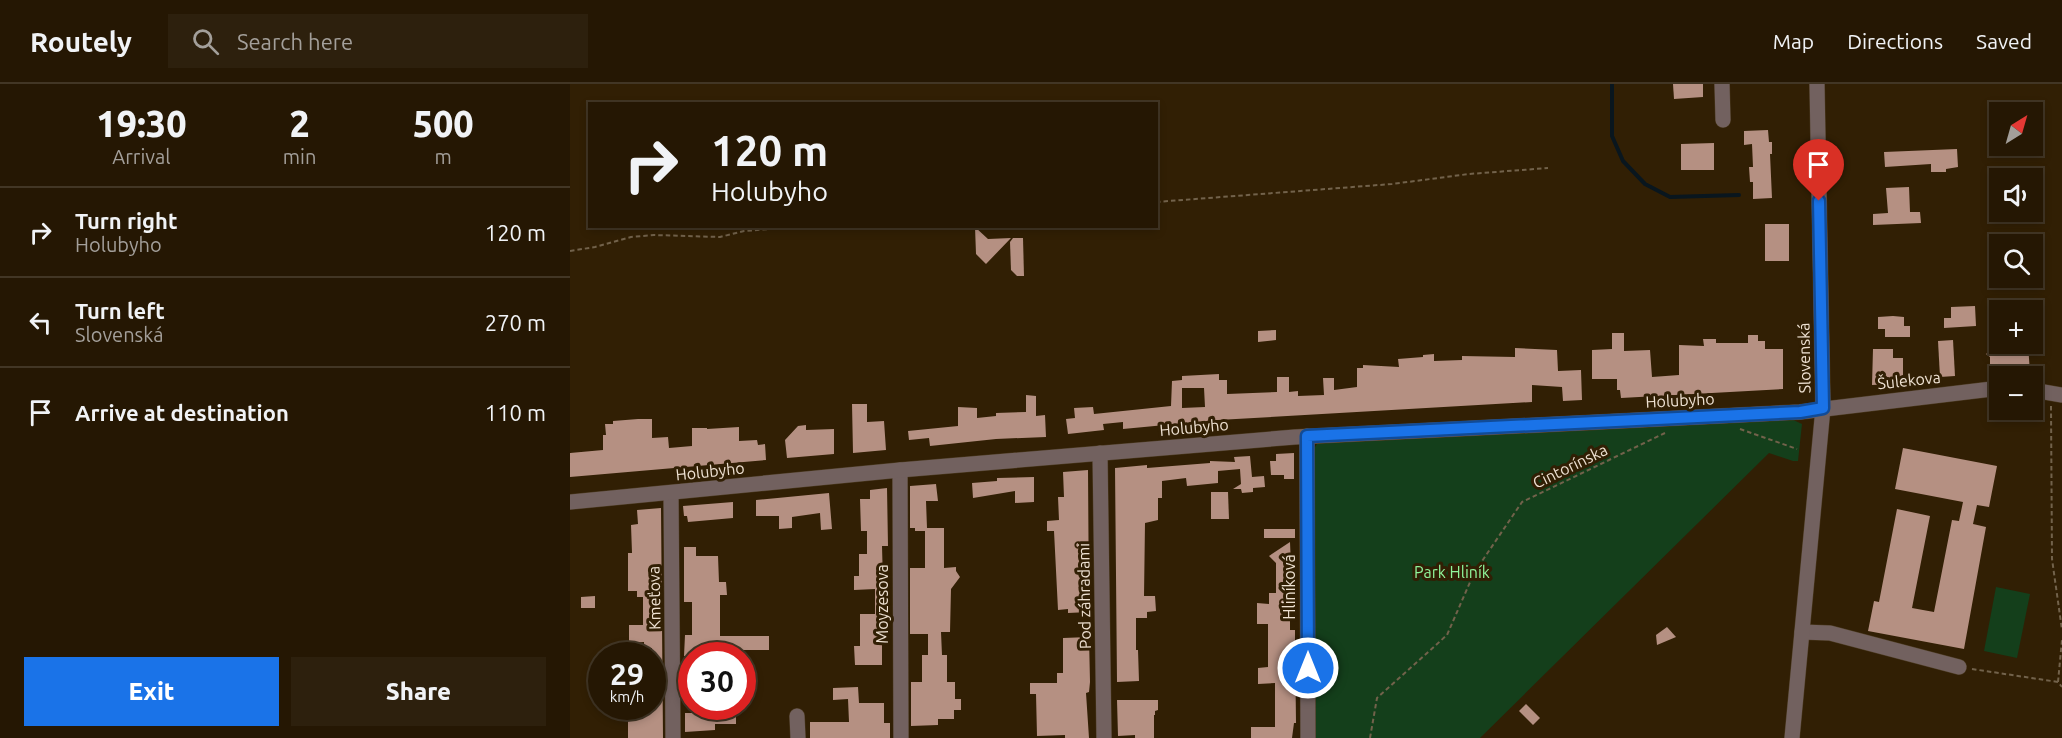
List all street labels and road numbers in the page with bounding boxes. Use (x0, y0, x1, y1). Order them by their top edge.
street label: Slovenská (1794, 322, 1814, 394)
street label: Šulekova (1876, 367, 1942, 392)
street label: Holubyho (1645, 389, 1715, 411)
street label: Holubyho (1159, 415, 1229, 439)
street label: Cintorínska (1530, 440, 1610, 492)
street label: Holubyho (675, 458, 745, 484)
street label: Pod záhradami (1074, 543, 1094, 649)
street label: Hliníková (1280, 554, 1298, 620)
street label: Moyzesova (873, 564, 891, 644)
street label: Kmeťova (644, 566, 664, 630)

